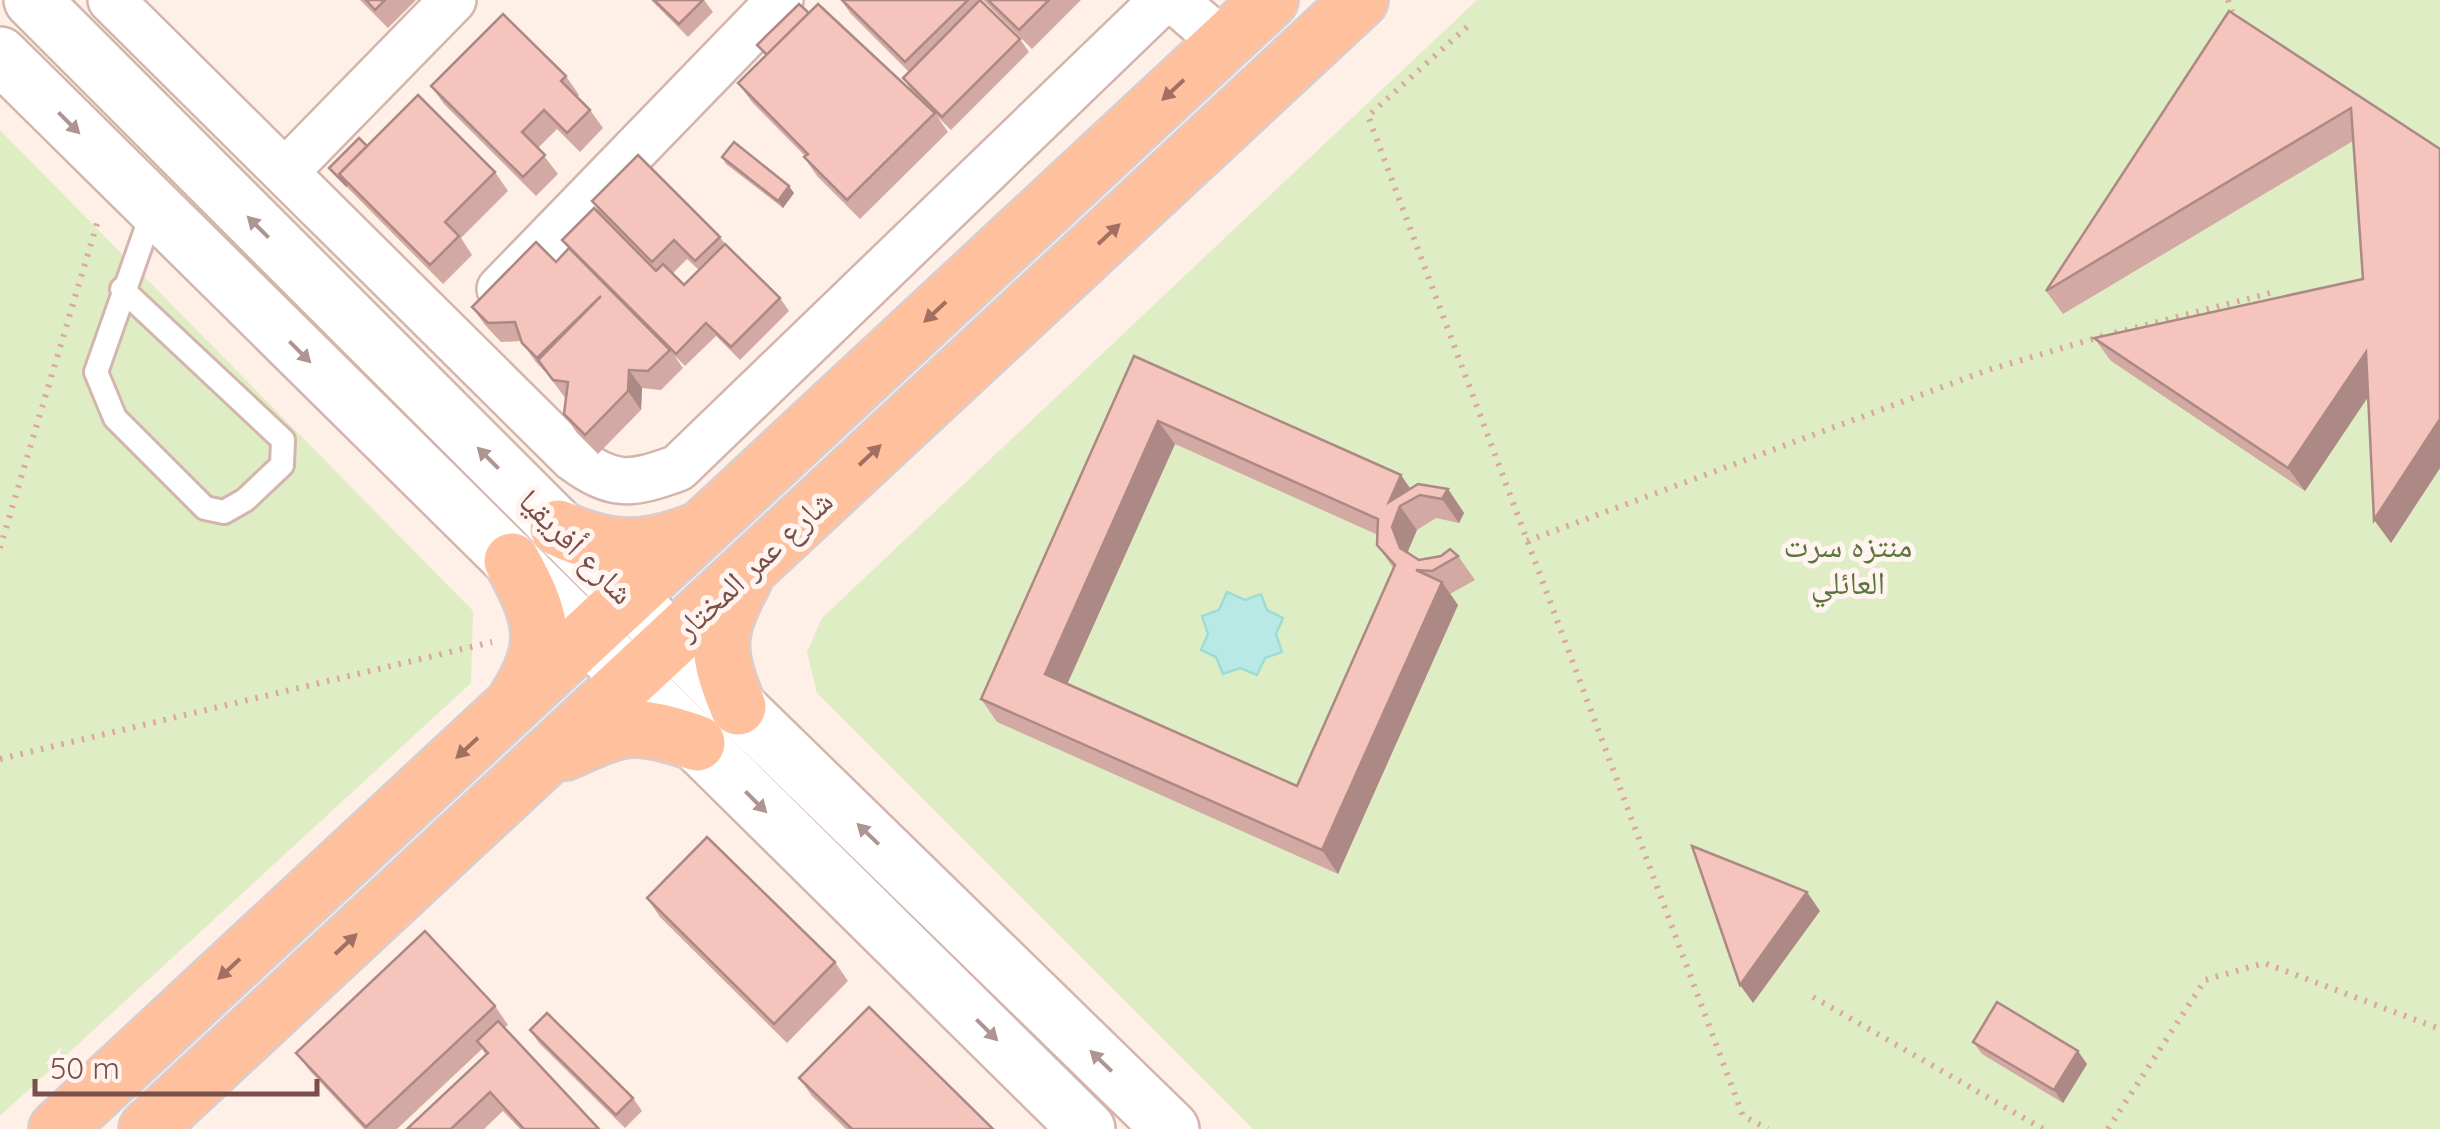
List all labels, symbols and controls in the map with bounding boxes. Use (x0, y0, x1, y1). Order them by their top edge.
one-way arrow (1161, 78, 1185, 101)
one-way arrow (57, 111, 81, 135)
one-way arrow (247, 216, 271, 240)
one-way arrow (1096, 223, 1120, 246)
one-way arrow (923, 300, 947, 323)
one-way arrow (288, 339, 312, 363)
one-way arrow (858, 444, 882, 467)
one-way arrow (477, 446, 500, 470)
street label: شارع أفريقيا (510, 480, 643, 613)
street label: شارع عمر المختار (665, 481, 841, 649)
park label: منتزه سرت العائلي (1784, 525, 1912, 608)
one-way arrow (455, 736, 479, 759)
one-way arrow (743, 789, 767, 813)
one-way arrow (856, 823, 880, 846)
one-way arrow (333, 933, 358, 955)
one-way arrow (217, 957, 241, 980)
one-way arrow (974, 1018, 998, 1041)
scale bar (35, 1034, 318, 1096)
text: 50 m (50, 1049, 120, 1087)
one-way arrow (1089, 1050, 1113, 1073)

